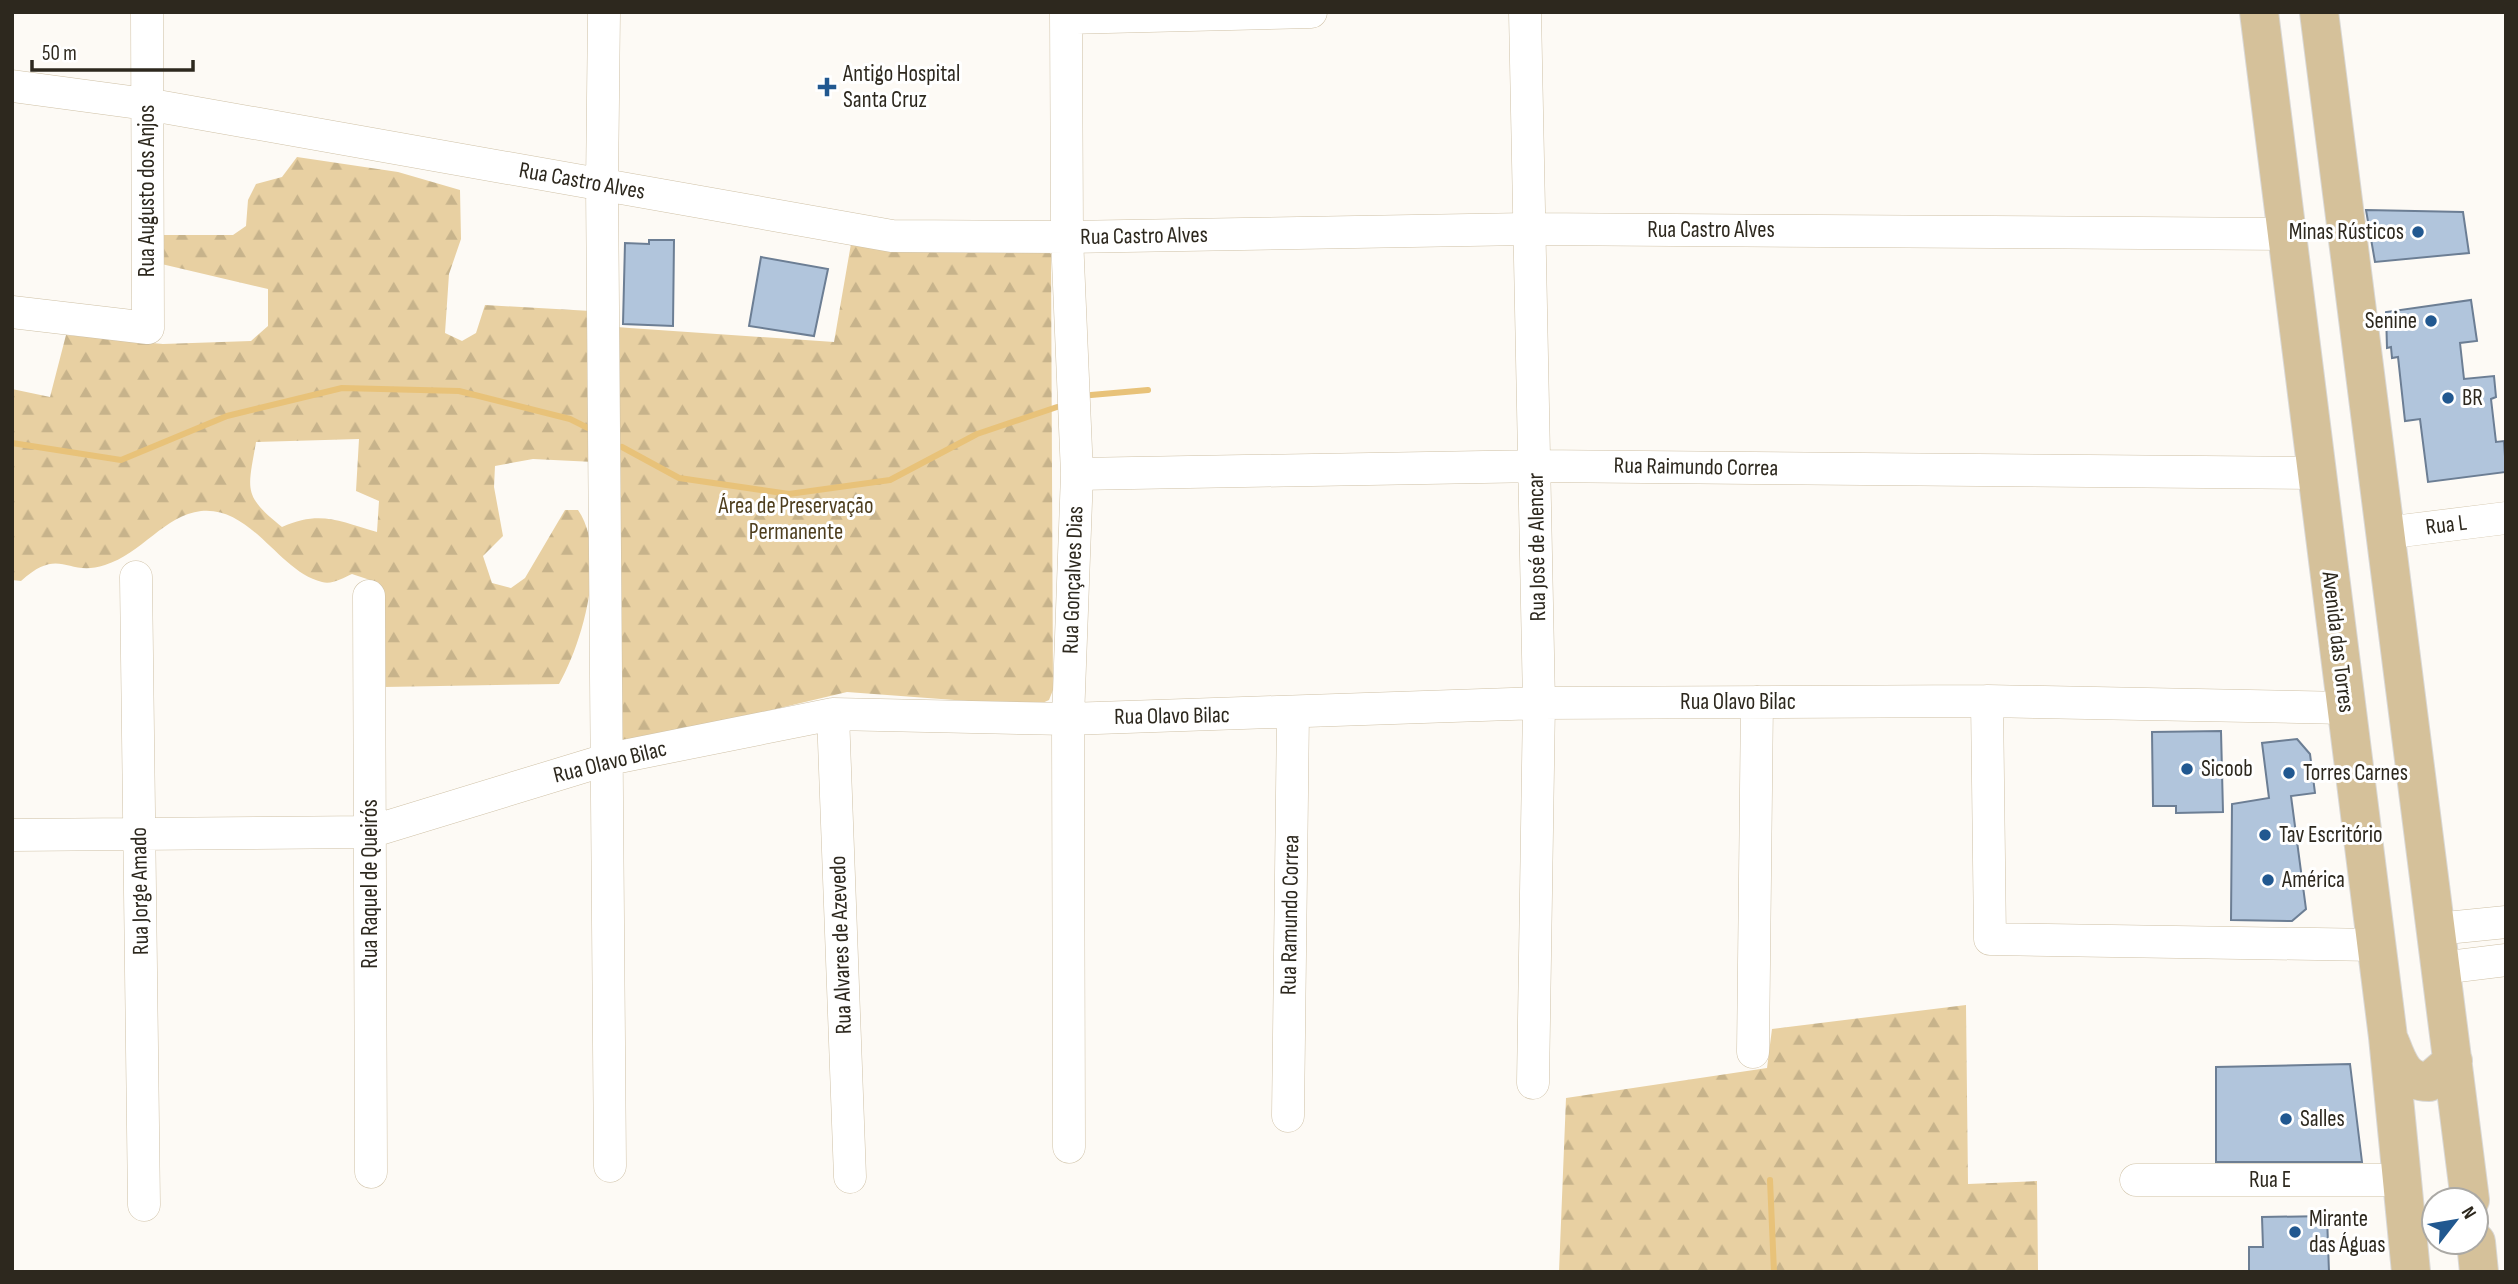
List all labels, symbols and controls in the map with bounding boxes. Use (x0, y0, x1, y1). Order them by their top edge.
scale bar (32, 28, 192, 72)
text: 50 m (42, 41, 77, 66)
place label: Antigo Hospital Santa Cruz (842, 60, 960, 114)
marker: Antigo Hospital Santa Cruz (817, 77, 837, 97)
street label: Rua Augusto dos Anjos (133, 105, 161, 277)
street label: Rua Castro Alves (517, 156, 647, 206)
street label: Rua Castro Alves (1647, 216, 1775, 244)
place label: Minas Rústicos (2289, 218, 2404, 246)
street label: Rua Castro Alves (1080, 221, 1208, 251)
marker: Minas Rústicos (2410, 224, 2426, 240)
place label: Senine (2365, 307, 2417, 335)
marker: Senine (2423, 313, 2439, 329)
place label: BR (2462, 384, 2483, 412)
marker: BR (2440, 390, 2456, 406)
street label: Rua Raimundo Correa (1613, 452, 1779, 482)
street label: Rua José de Alencar (1522, 472, 1552, 622)
park label: Área de Preservação Permanente (718, 492, 873, 546)
street label: Rua Gonçalves Dias (1056, 505, 1090, 655)
street label: Rua L (2424, 509, 2469, 541)
street label: Avenida das Torres (2315, 569, 2361, 714)
street label: Rua Olavo Bilac (1680, 688, 1796, 716)
street label: Rua Olavo Bilac (1114, 701, 1230, 731)
street label: Rua Olavo Bilac (550, 734, 670, 790)
place label: Sicoob (2201, 755, 2253, 783)
place label: Torres Carnes (2303, 759, 2408, 787)
marker: Sicoob (2179, 761, 2195, 777)
marker: Torres Carnes (2281, 765, 2297, 781)
street label: Rua Raquel de Queirós (356, 799, 384, 969)
place label: Tav Escritório (2279, 821, 2383, 849)
street label: Rua Jorge Amado (125, 827, 155, 955)
marker: Tav Escritório (2257, 827, 2273, 843)
street label: Rua Ramundo Correa (1275, 835, 1305, 995)
street label: Rua Alvares de Azevedo (824, 855, 858, 1035)
place label: América (2281, 866, 2345, 894)
marker: América (2260, 872, 2276, 888)
place label: Salles (2300, 1105, 2345, 1133)
marker: Salles (2278, 1111, 2294, 1127)
street label: Rua E (2249, 1166, 2291, 1194)
north arrow (2420, 1186, 2490, 1256)
text: N (2456, 1203, 2481, 1223)
place label: Mirante das Águas (2309, 1205, 2385, 1259)
marker: Mirante das Águas (2287, 1224, 2303, 1240)

